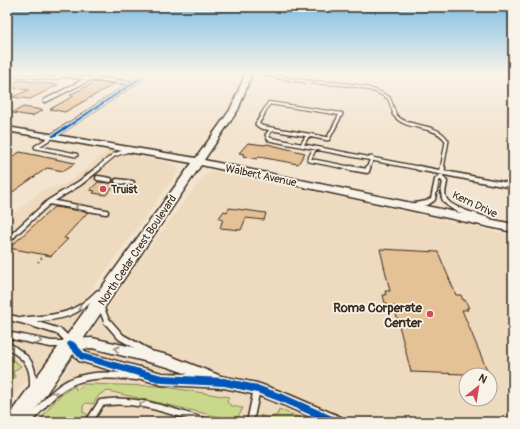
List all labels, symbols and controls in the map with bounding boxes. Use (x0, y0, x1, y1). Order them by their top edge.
street label: Walbert Avenue (224, 162, 298, 190)
place label: Truist (110, 183, 138, 196)
marker: Truist (98, 184, 108, 194)
street label: Kern Drive (450, 188, 500, 221)
street label: North Cedar Crest Boulevard (95, 192, 179, 308)
one-way arrow (75, 203, 81, 212)
place label: Roma Corperate Center (333, 300, 423, 331)
one-way arrow (78, 304, 85, 311)
marker: Roma Corperate Center (425, 309, 435, 319)
one-way arrow (35, 337, 42, 345)
one-way arrow (113, 345, 120, 353)
north arrow (458, 367, 498, 407)
text: N (476, 371, 490, 387)
one-way arrow (50, 391, 58, 399)
one-way arrow (139, 402, 146, 410)

